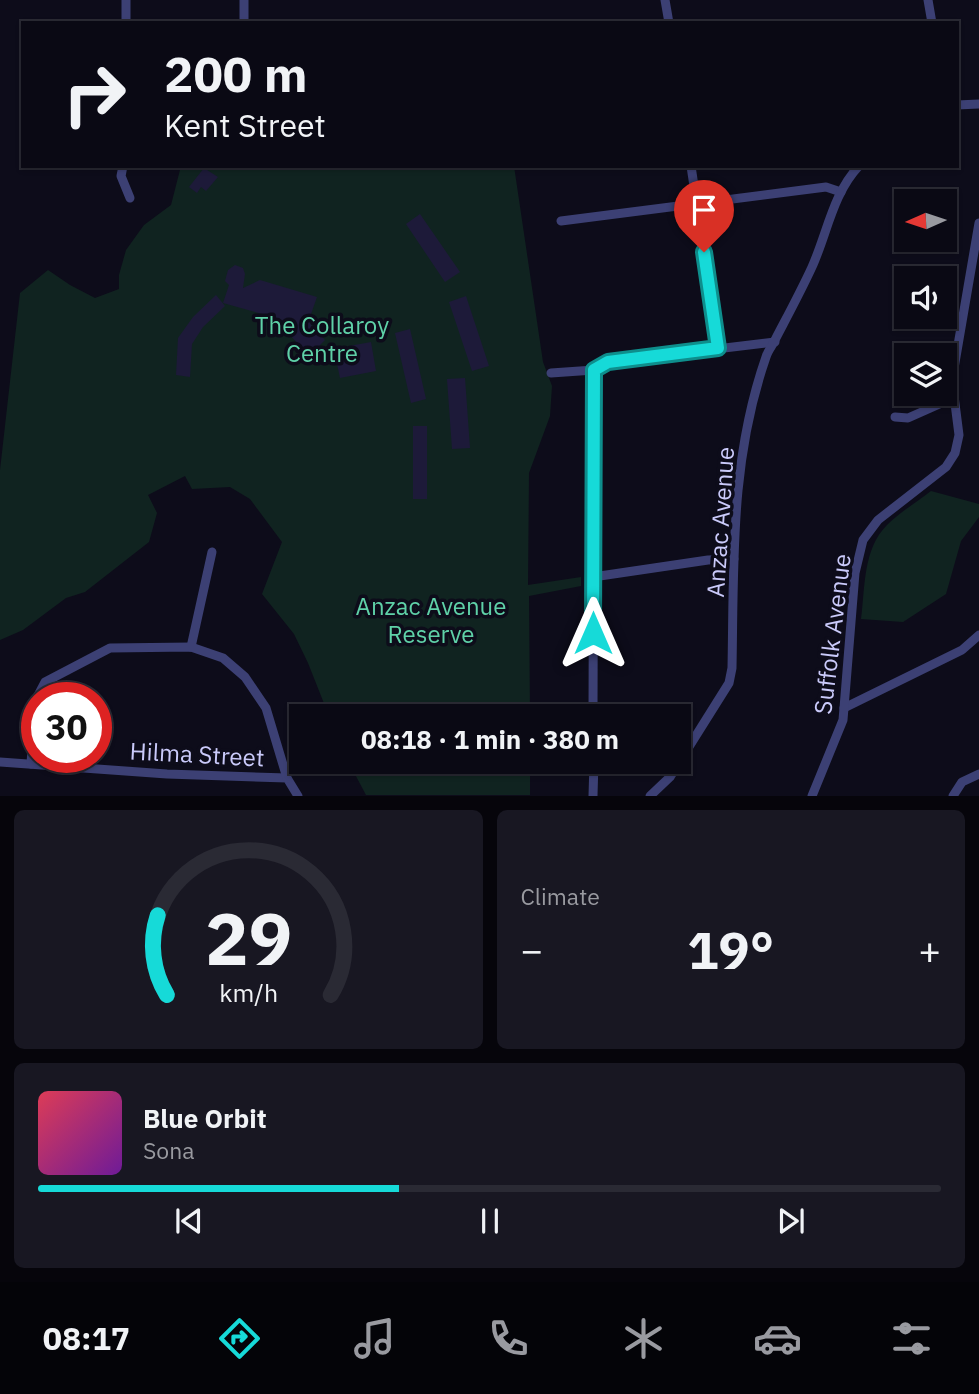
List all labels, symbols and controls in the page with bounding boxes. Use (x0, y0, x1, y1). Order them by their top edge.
text: 200 m (164, 42, 308, 105)
icon: right (49, 49, 140, 140)
text: Kent Street (164, 104, 326, 146)
pin (674, 180, 734, 252)
north arrow (894, 189, 957, 252)
map controls (894, 189, 957, 406)
icon: arrive (685, 191, 723, 229)
button: sound (894, 266, 957, 329)
park label: The Collaroy Centre (255, 309, 389, 369)
button: layers (894, 343, 957, 406)
street label: Anzac Avenue (699, 446, 741, 598)
street label: Suffolk Avenue (806, 552, 858, 716)
park label: Anzac Avenue Reserve (356, 590, 506, 650)
position arrow (556, 596, 630, 670)
speed limit sign: 30 (21, 682, 112, 773)
text: 08:18 · 1 min · 380 m (361, 722, 619, 756)
street label: Hilma Street (129, 734, 265, 774)
text: Climate (521, 881, 600, 911)
text: 29 (205, 891, 292, 986)
text: 19° (687, 916, 774, 983)
text: − (521, 925, 543, 974)
text: + (918, 925, 941, 974)
text: km/h (219, 976, 278, 1009)
text: Blue Orbit (143, 1101, 267, 1135)
text: Sona (143, 1135, 195, 1165)
icon: previous (170, 1202, 208, 1240)
icon: pause (471, 1202, 509, 1240)
icon: next (772, 1202, 810, 1240)
icon: directions (215, 1314, 264, 1363)
icon: music (350, 1314, 399, 1363)
icon: phone (484, 1314, 533, 1363)
icon: climate (619, 1314, 668, 1363)
icon: car (753, 1314, 802, 1363)
icon: filters (887, 1314, 936, 1363)
text: 08:17 (43, 1317, 130, 1359)

